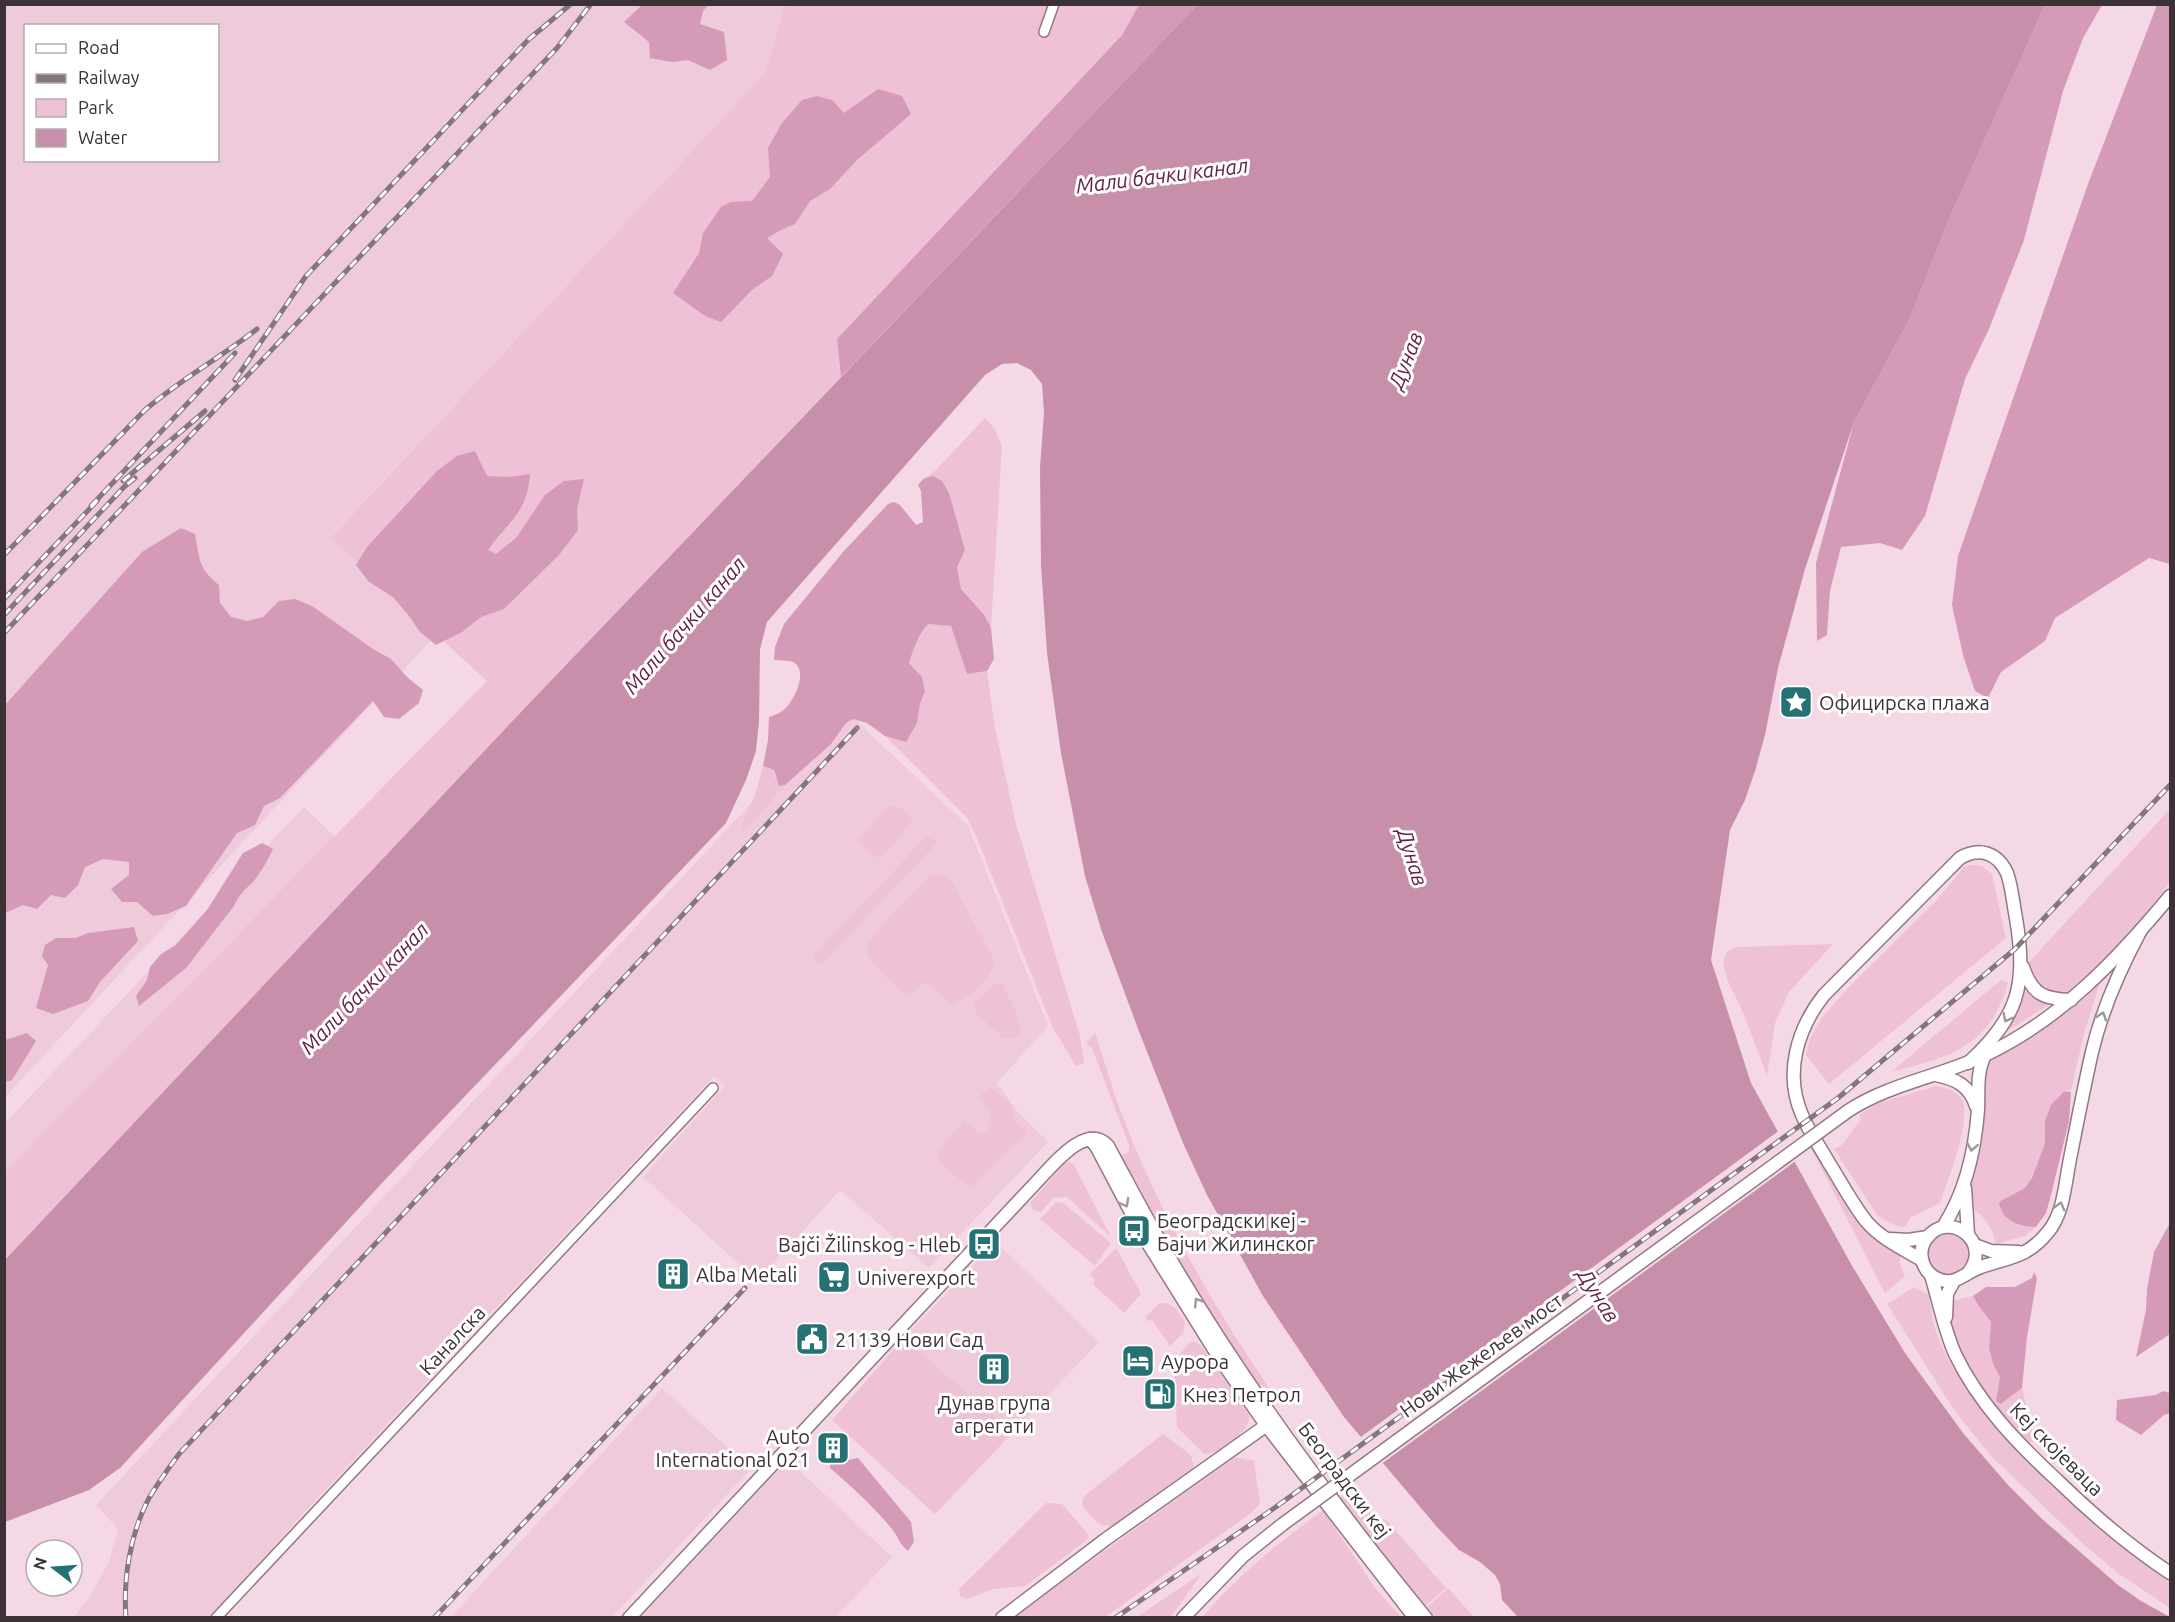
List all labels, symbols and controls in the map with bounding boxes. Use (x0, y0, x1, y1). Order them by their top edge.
legend (24, 24, 219, 162)
text: Road (78, 37, 120, 57)
text: Railway (78, 67, 140, 87)
text: Park (78, 97, 114, 117)
text: Water (78, 127, 128, 147)
water label: Мали бачки канал (1075, 152, 1250, 197)
water label: Дунав (1382, 328, 1427, 394)
water label: Мали бачки канал (618, 551, 750, 698)
place icon: Официрска плажа (1778, 684, 1814, 720)
place label: Официрска плажа (1819, 691, 1990, 714)
water label: Дунав (1392, 823, 1433, 889)
water label: Мали бачки канал (295, 917, 433, 1059)
one-way arrow (2003, 1011, 2015, 1022)
one-way arrow (2095, 1011, 2108, 1022)
one-way arrow (1966, 1142, 1979, 1152)
one-way arrow (1118, 1197, 1129, 1207)
one-way arrow (2053, 1201, 2065, 1212)
place label: Београдски кеј - Бајчи Жилинског (1157, 1209, 1315, 1255)
bus stop icon: Београдски кеј - Бајчи Жилинског (1116, 1213, 1152, 1249)
bus stop icon: Bajči Žilinskog - Hleb (966, 1226, 1002, 1262)
place label: Bajči Žilinskog - Hleb (778, 1233, 961, 1256)
building icon: Alba Metali (655, 1256, 691, 1292)
supermarket icon: Univerexport (816, 1259, 852, 1295)
water label: Дунав (1572, 1262, 1625, 1326)
place label: Alba Metali (696, 1263, 797, 1286)
place label: Univerexport (857, 1266, 975, 1289)
street label: Нови Жежељев мост (1395, 1288, 1567, 1422)
one-way arrow (1194, 1298, 1205, 1309)
street label: Каналска (414, 1301, 490, 1379)
public building icon: 21139 Нови Сад (794, 1321, 830, 1357)
place label: 21139 Нови Сад (835, 1328, 984, 1351)
hotel icon: Аурора (1120, 1343, 1156, 1379)
place label: Аурора (1161, 1350, 1229, 1373)
building icon: Дунав група агрегати (976, 1351, 1012, 1387)
fuel station icon: Кнез Петрол (1142, 1376, 1178, 1412)
place label: Кнез Петрол (1183, 1383, 1301, 1406)
place label: Дунав група агрегати (938, 1391, 1050, 1437)
street label: Кеј скојеваца (2006, 1398, 2108, 1500)
street label: Београдски кеј (1294, 1418, 1396, 1542)
place label: Auto International 021 (656, 1425, 810, 1471)
building icon: Auto International 021 (815, 1430, 851, 1466)
north arrow (24, 1538, 84, 1598)
text: N (29, 1555, 50, 1572)

